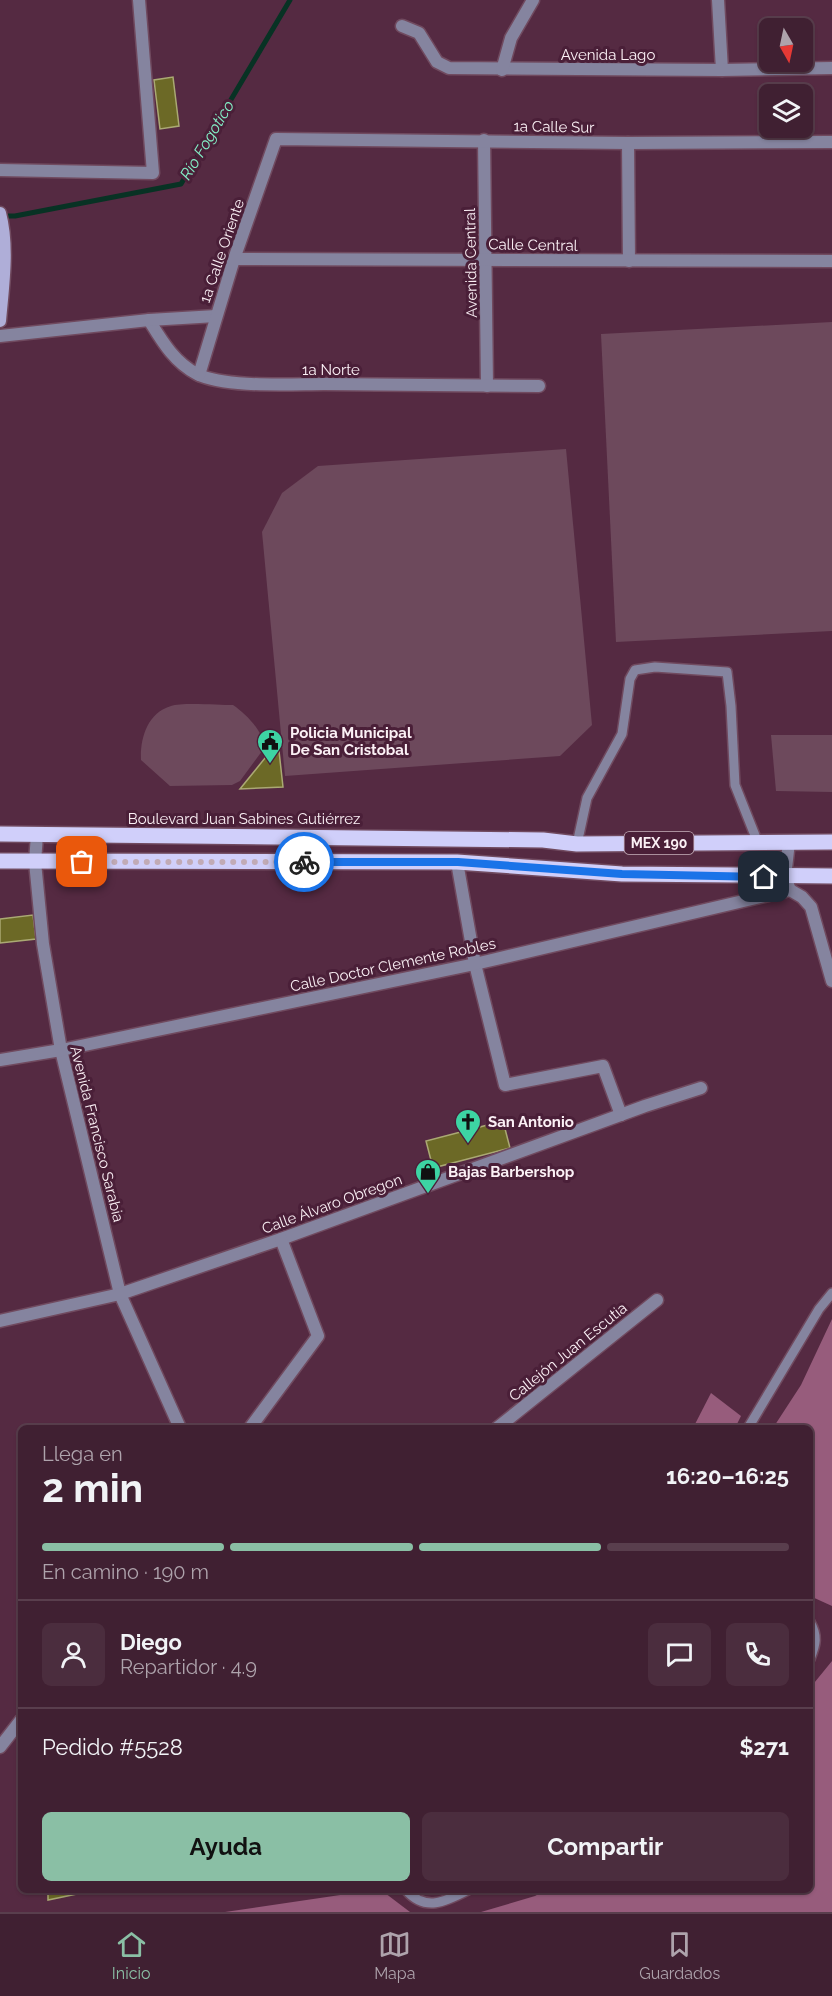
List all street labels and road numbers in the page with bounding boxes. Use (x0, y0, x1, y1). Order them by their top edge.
street label: Avenida Lago (561, 46, 655, 64)
street label: 1a Calle Sur (513, 117, 595, 137)
street label: 1a Calle Oriente (196, 197, 248, 305)
street label: Avenida Central (461, 207, 481, 318)
street label: Calle Central (488, 235, 579, 255)
street label: 1a Norte (302, 361, 360, 379)
street label: Boulevard Juan Sabines Gutiérrez (128, 810, 360, 828)
road number: MEX 190 (624, 832, 694, 854)
street label: Calle Doctor Clemente Robles (289, 934, 497, 996)
street label: Avenida Francisco Sarabia (66, 1044, 128, 1224)
street label: Calle Álvaro Obregon (259, 1170, 405, 1238)
street label: Callejón Juan Escutia (505, 1299, 631, 1405)

